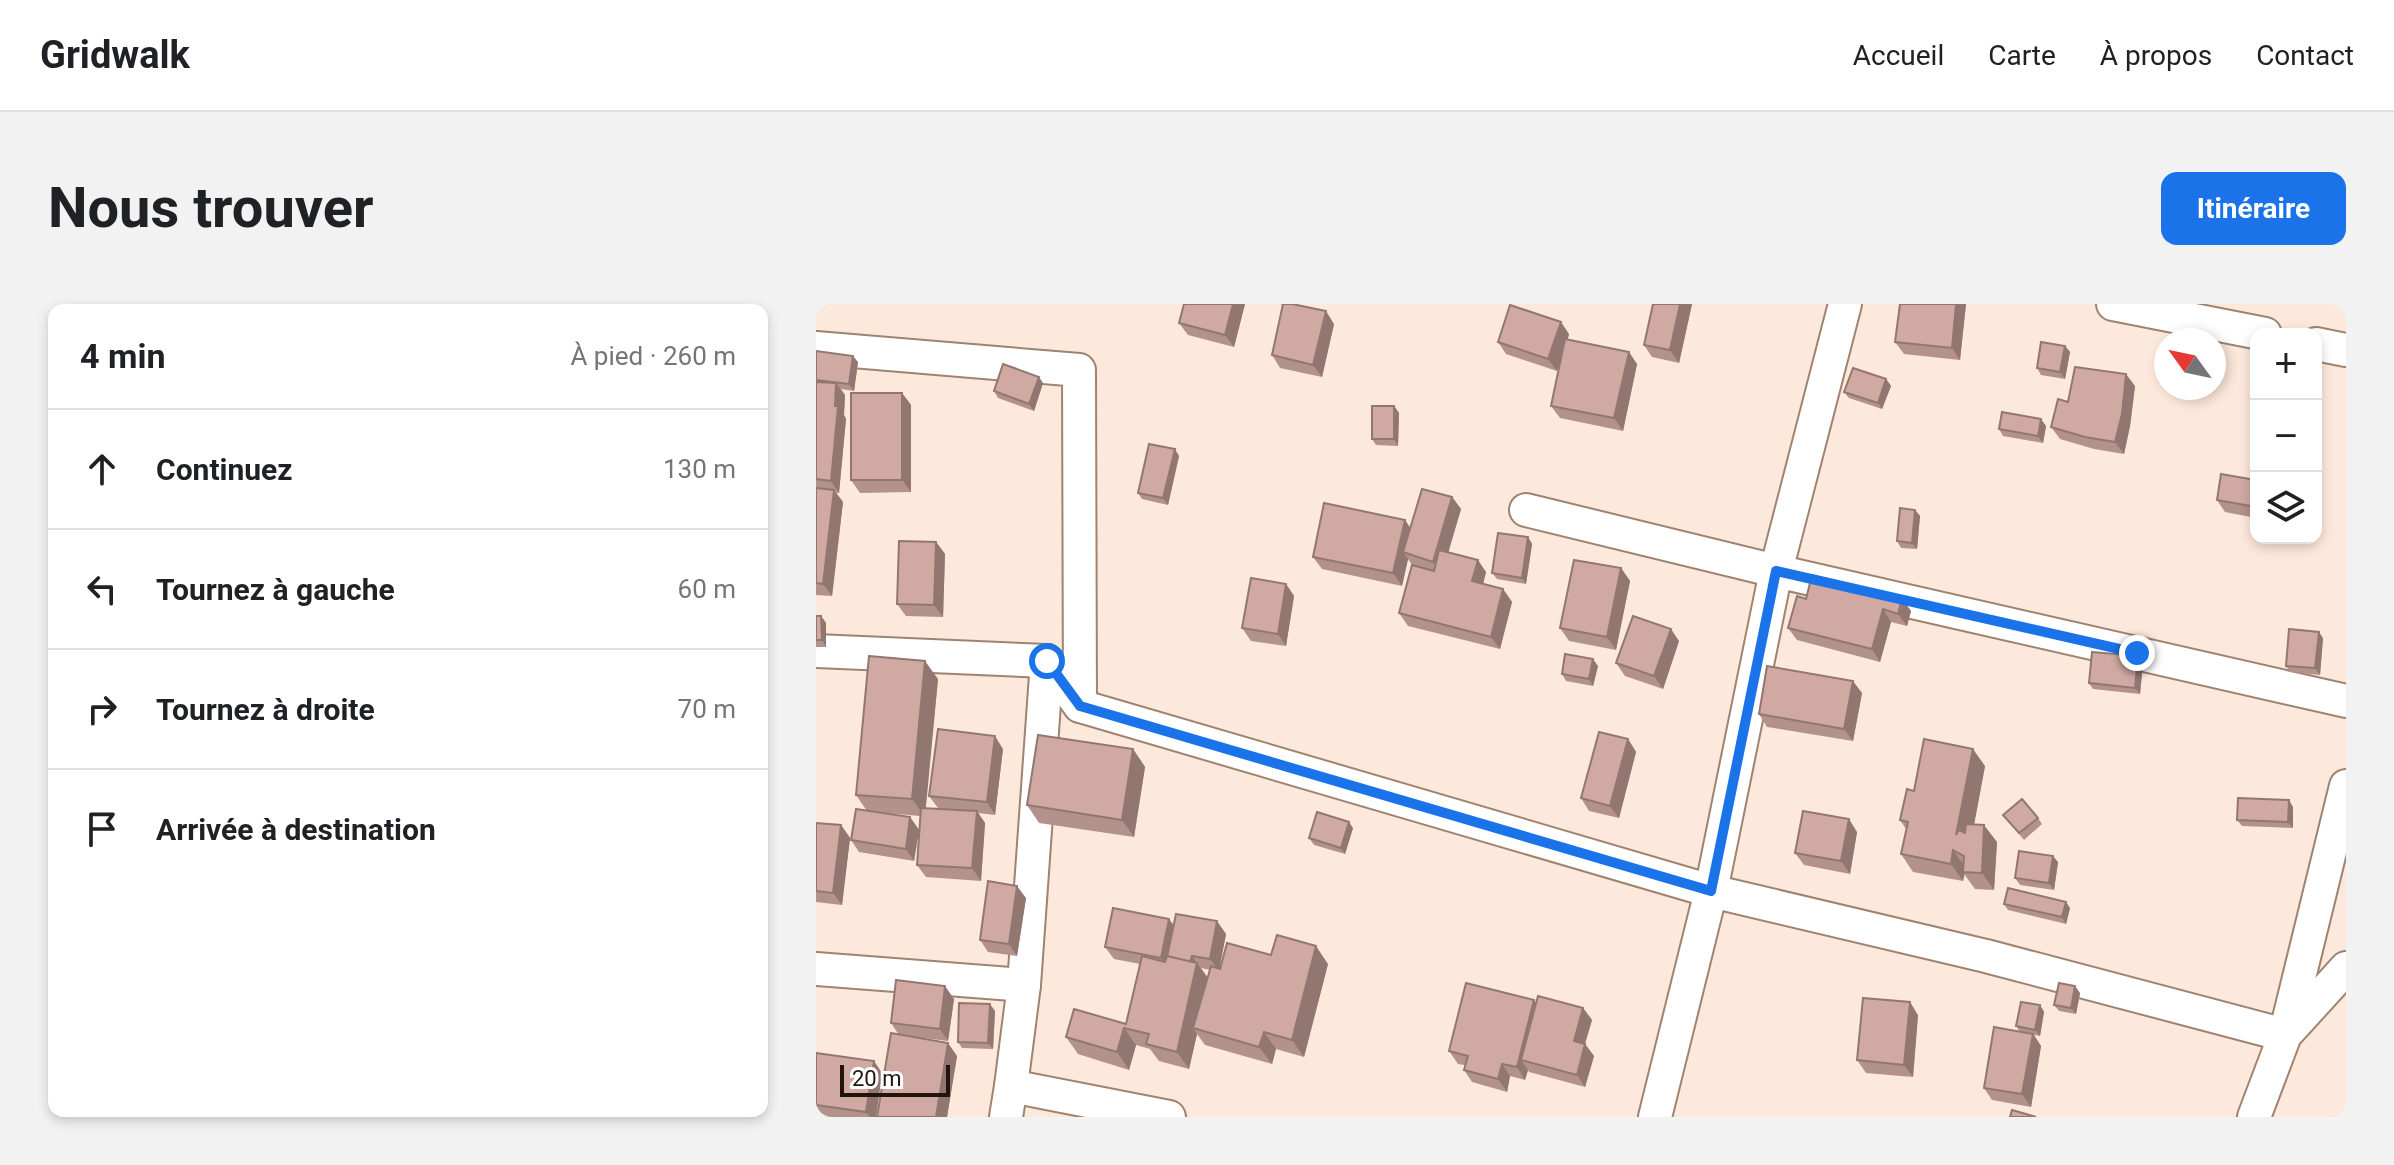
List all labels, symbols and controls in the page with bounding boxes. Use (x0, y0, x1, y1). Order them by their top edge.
text: Gridwalk (40, 33, 190, 77)
text: Accueil (1853, 39, 1944, 72)
text: Carte (1988, 39, 2056, 72)
text: À propos (2100, 39, 2212, 72)
text: Contact (2256, 39, 2354, 72)
button: Itinéraire (2161, 172, 2346, 245)
text: Nous trouver (48, 175, 374, 241)
north arrow (2154, 328, 2226, 400)
map controls (2250, 328, 2322, 544)
button: + (2250, 328, 2322, 400)
text: 4 min (80, 336, 165, 376)
text: À pied · 260 m (570, 341, 736, 371)
button: − (2250, 400, 2322, 472)
icon: ahead (80, 447, 124, 491)
text: Continuez (156, 452, 293, 487)
text: 130 m (663, 454, 736, 484)
button: layers (2250, 472, 2322, 544)
icon: left (80, 567, 124, 611)
text: Tournez à gauche (156, 572, 395, 607)
text: 60 m (678, 574, 736, 604)
route end (2119, 635, 2155, 671)
route start (1029, 643, 1065, 679)
icon: right (80, 687, 124, 731)
text: Tournez à droite (156, 692, 375, 727)
text: 70 m (678, 694, 736, 724)
icon: arrive (80, 807, 124, 851)
text: Arrivée à destination (156, 812, 436, 847)
scale bar (840, 1061, 950, 1097)
text: 20 m (852, 1066, 901, 1091)

